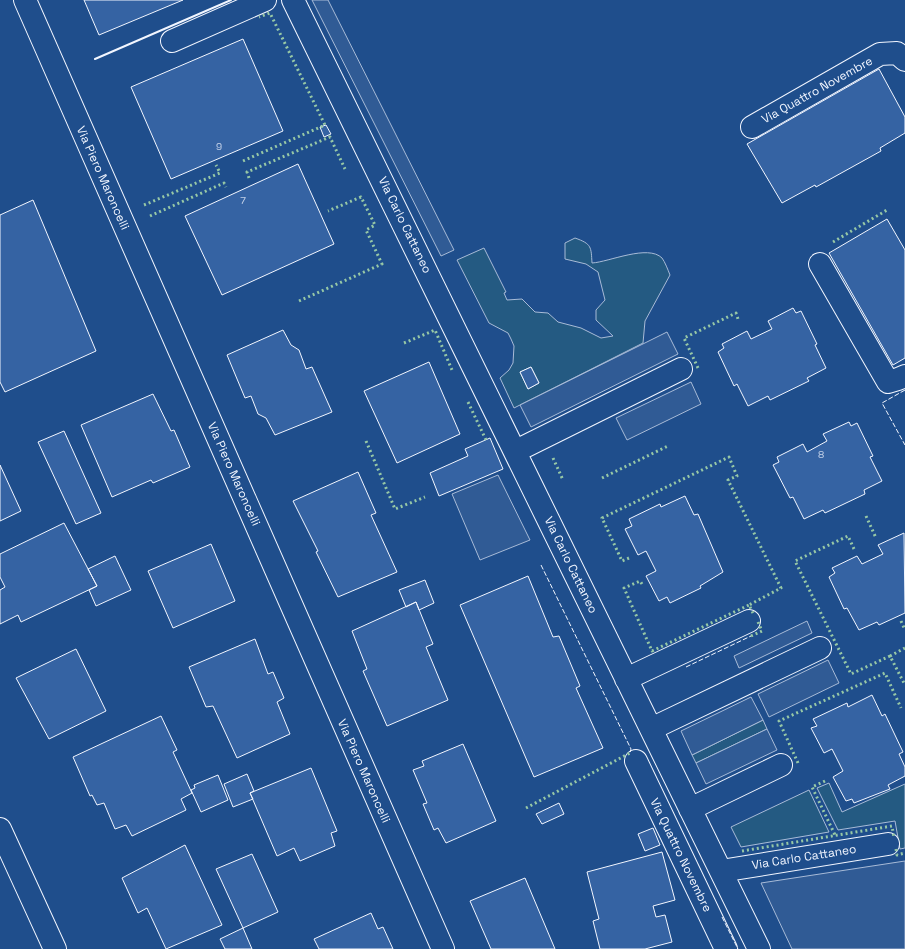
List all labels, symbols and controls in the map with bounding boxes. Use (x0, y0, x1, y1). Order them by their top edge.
street label: Via Quattro Novembre (759, 53, 875, 127)
street label: Via Piero Maroncelli (73, 124, 133, 232)
house number: 9 (216, 140, 222, 153)
street label: Via Carlo Cattaneo (375, 174, 435, 276)
house number: 7 (240, 194, 246, 207)
street label: Via Piero Maroncelli (204, 420, 264, 528)
house number: 8 (818, 448, 824, 461)
street label: Via Carlo Cattaneo (541, 514, 601, 616)
street label: Via Piero Maroncelli (334, 717, 394, 825)
street label: Via Quattro Novembre (646, 795, 716, 915)
street label: Via Carlo Cattaneo (751, 841, 857, 873)

